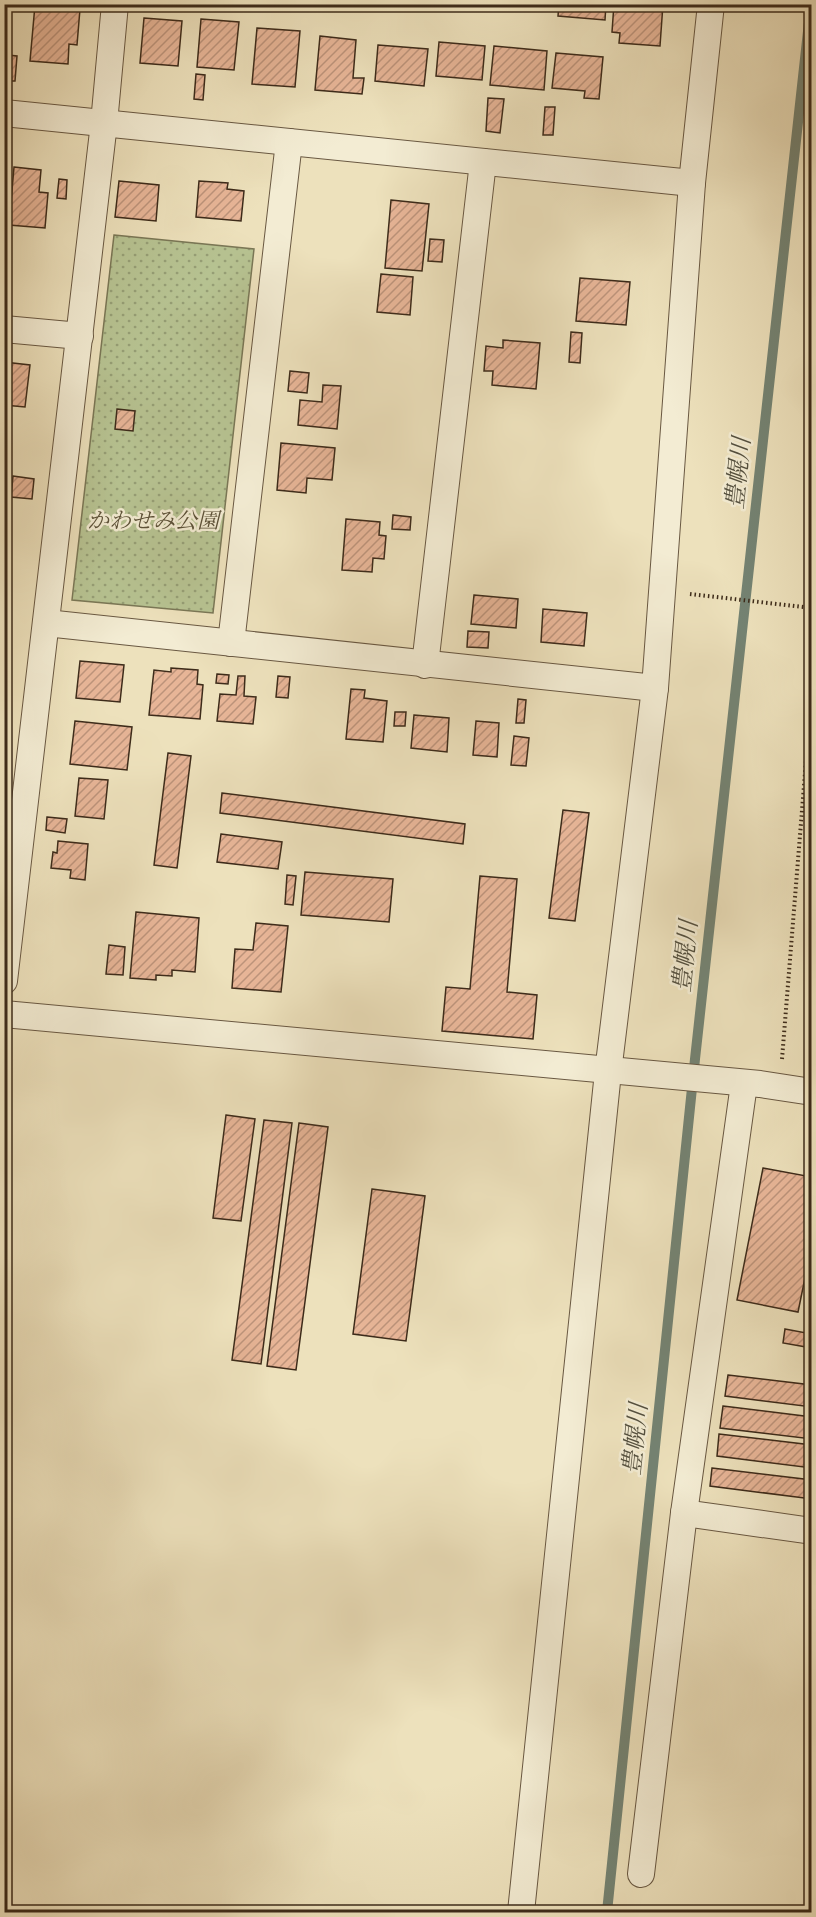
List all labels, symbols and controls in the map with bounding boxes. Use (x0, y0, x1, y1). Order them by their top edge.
water label: 豊幌川 (718, 433, 757, 510)
park label: かわせみ公園 (87, 506, 222, 535)
water label: 豊幌川 (665, 916, 704, 993)
water label: 豊幌川 (615, 1399, 654, 1476)

